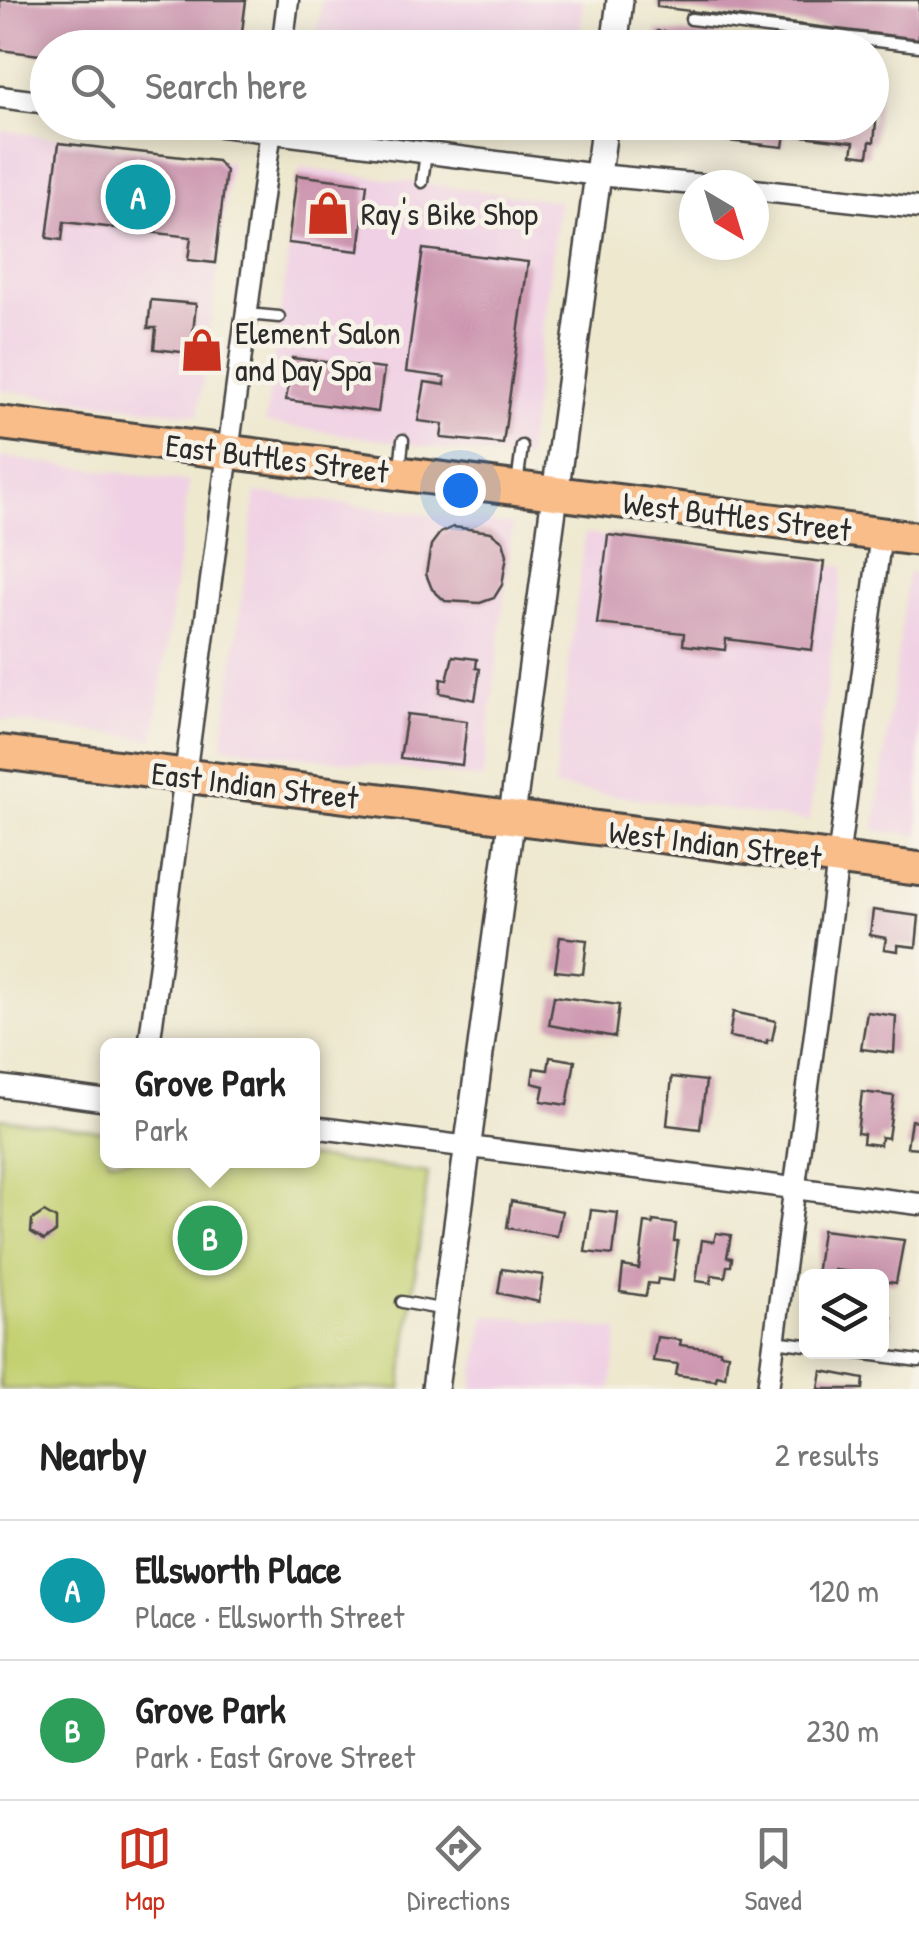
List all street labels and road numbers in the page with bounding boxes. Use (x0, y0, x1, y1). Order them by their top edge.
street label: East Buttles Street (163, 423, 392, 493)
street label: West Buttles Street (620, 481, 855, 551)
street label: East Indian Street (149, 751, 362, 819)
street label: West Indian Street (606, 810, 825, 878)

